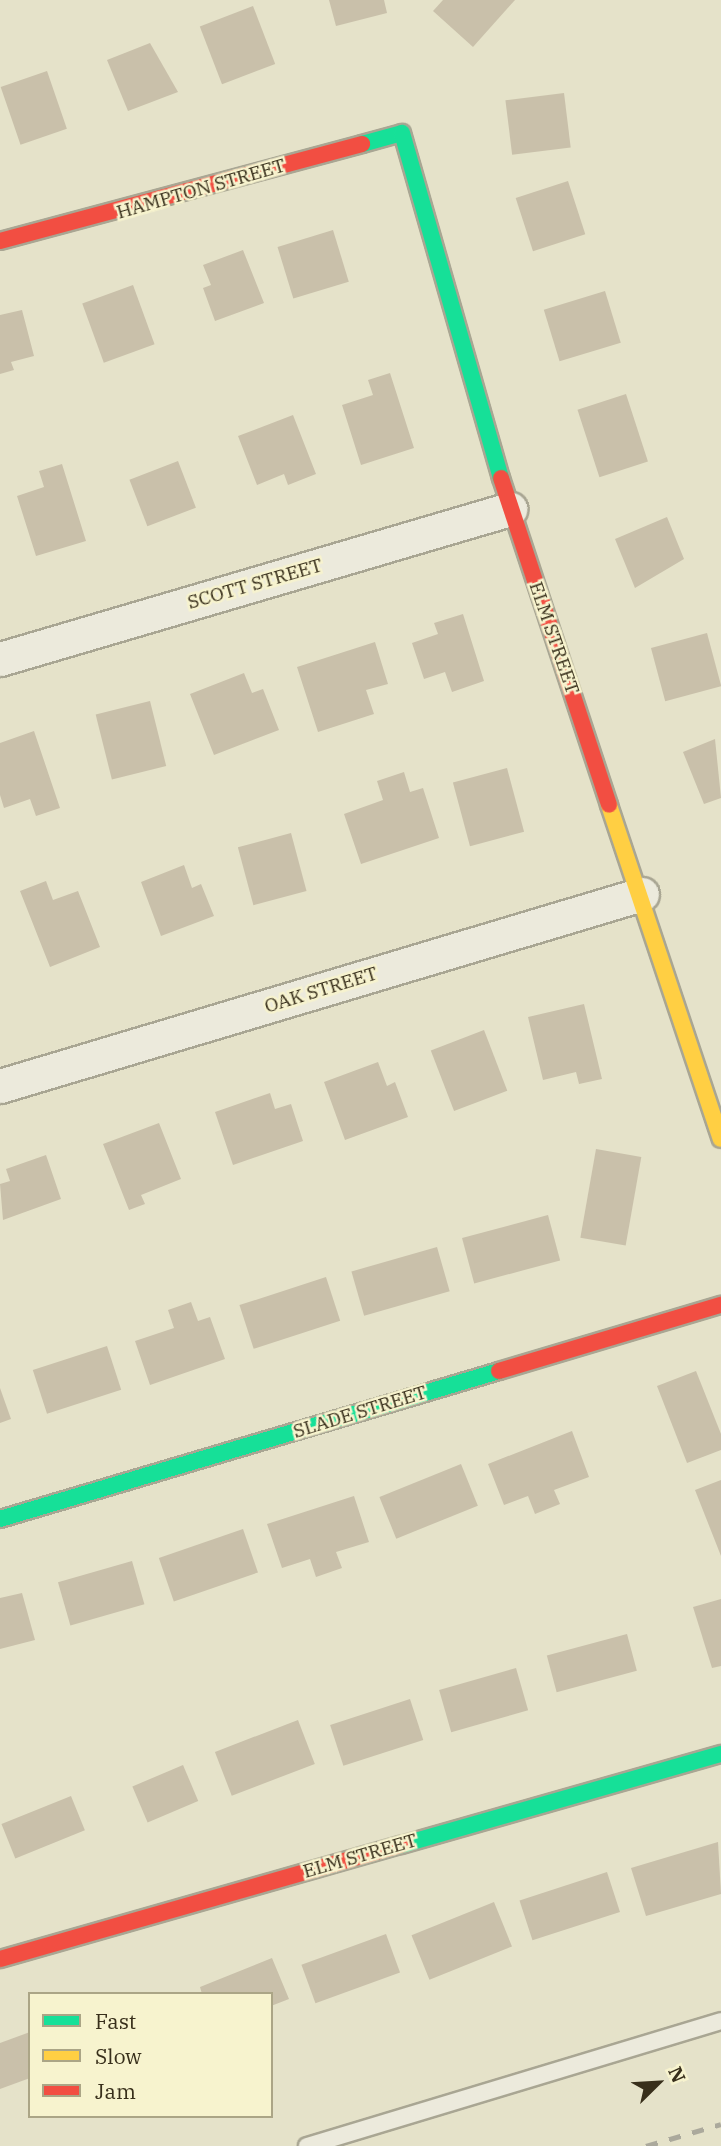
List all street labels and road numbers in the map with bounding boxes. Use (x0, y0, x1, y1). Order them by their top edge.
street label: HAMPTON STREET (114, 154, 288, 224)
street label: SCOTT STREET (185, 554, 325, 614)
street label: ELM STREET (524, 579, 584, 697)
street label: OAK STREET (262, 962, 380, 1018)
street label: SLADE STREET (290, 1381, 430, 1443)
street label: ELM STREET (300, 1829, 420, 1883)

